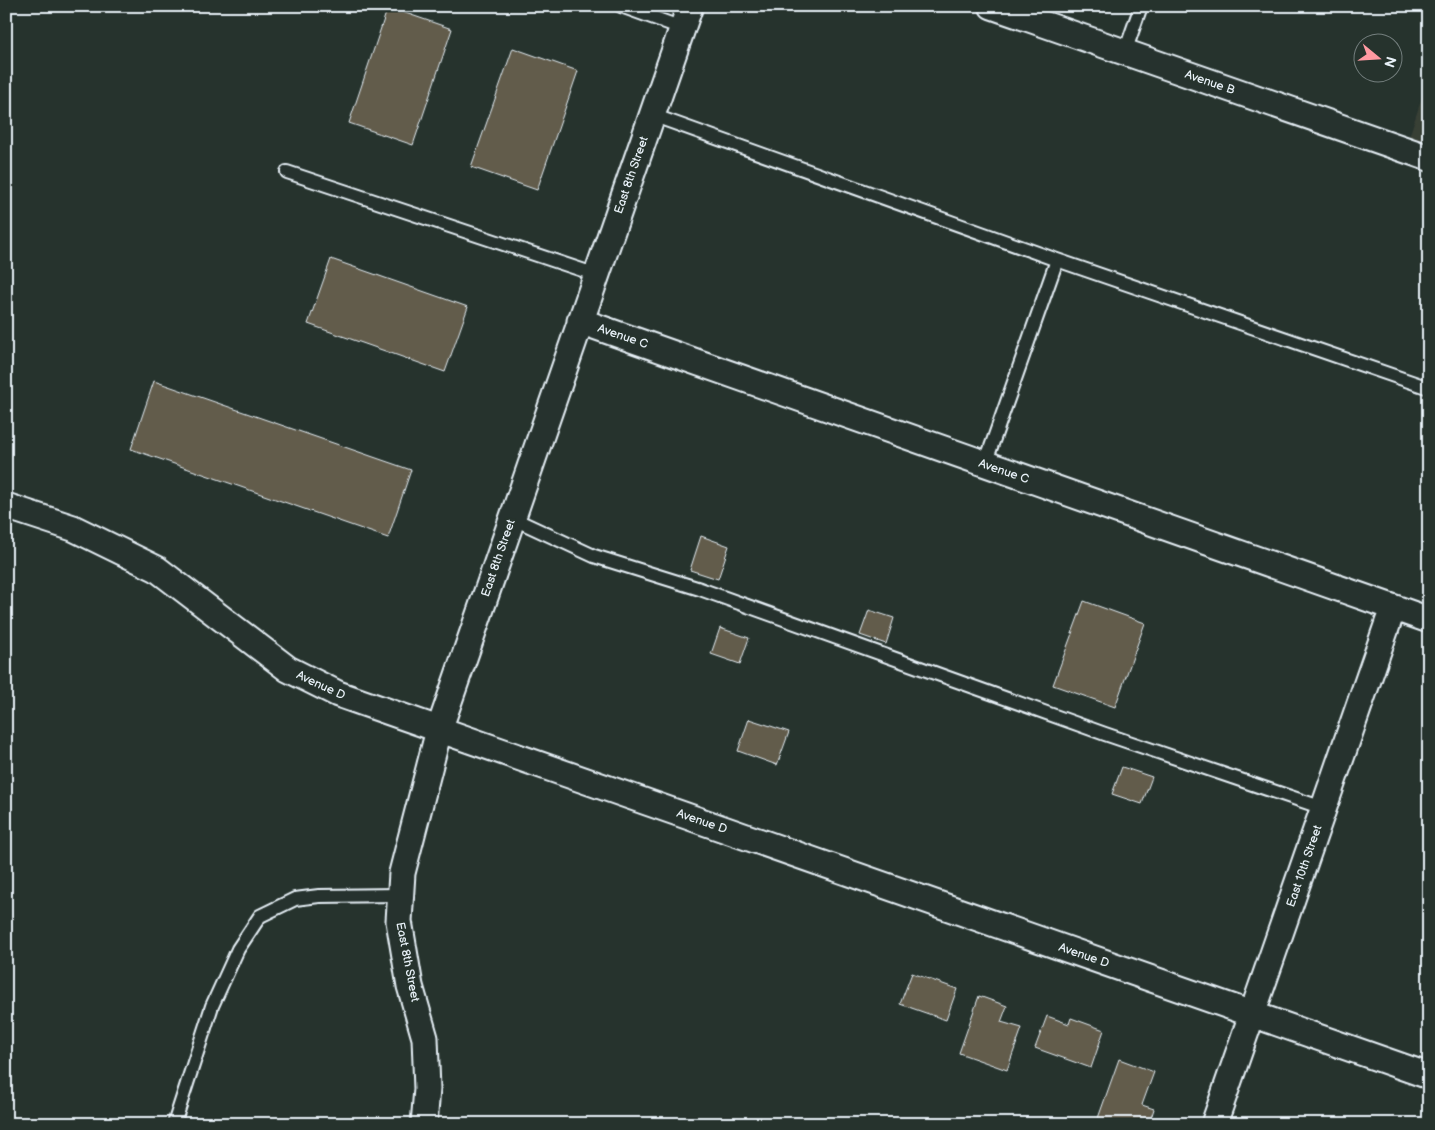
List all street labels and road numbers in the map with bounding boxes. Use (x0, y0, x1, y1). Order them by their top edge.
street label: Avenue B (1183, 67, 1237, 98)
street label: East 8th Street (611, 134, 652, 216)
street label: Avenue C (596, 321, 650, 352)
street label: Avenue C (977, 456, 1031, 487)
street label: East 8th Street (478, 517, 519, 599)
street label: Avenue D (294, 668, 348, 703)
street label: Avenue D (675, 806, 729, 837)
street label: East 10th Street (1283, 823, 1326, 909)
street label: East 8th Street (392, 921, 423, 1004)
street label: Avenue D (1057, 940, 1111, 971)

